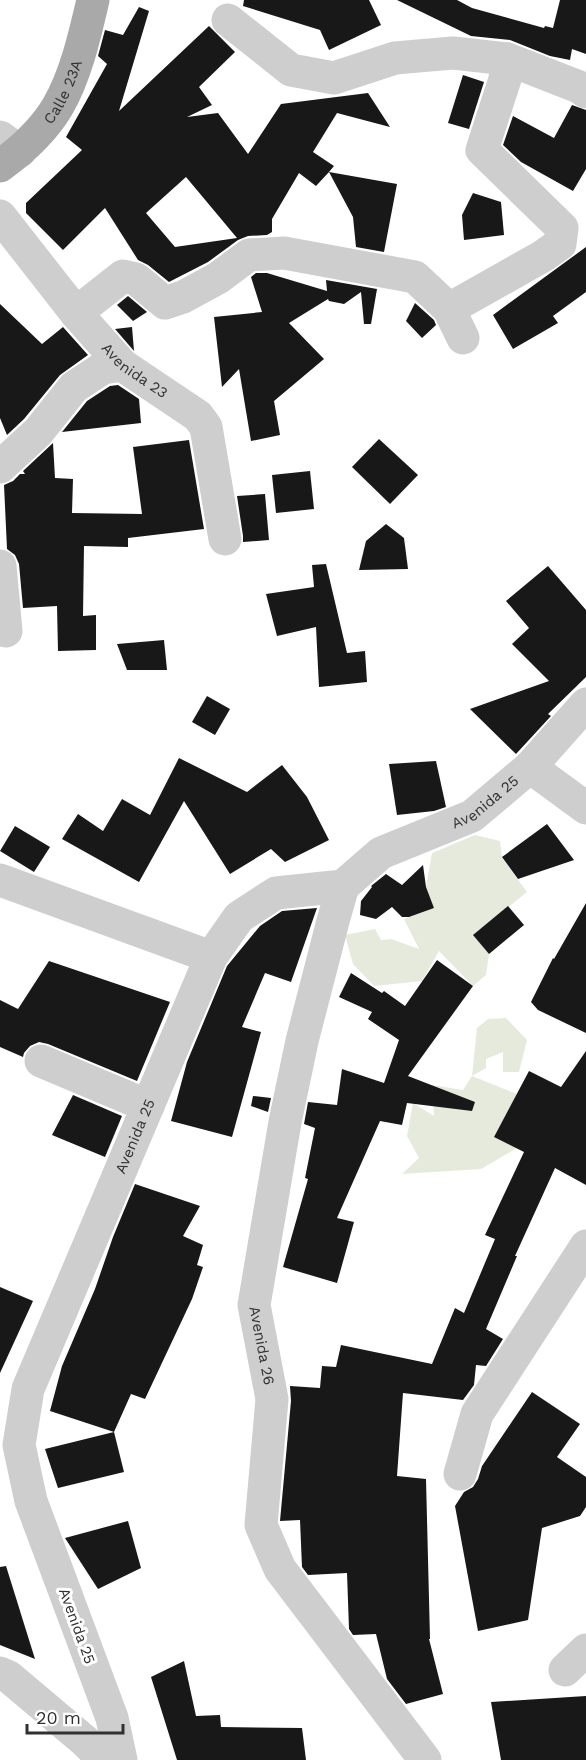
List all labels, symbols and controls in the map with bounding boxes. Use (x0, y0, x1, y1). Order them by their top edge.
street label: Calle 23A (40, 58, 86, 128)
street label: Avenida 23 (98, 339, 171, 402)
street label: Avenida 25 (449, 772, 522, 832)
street label: Avenida 25 (111, 1096, 159, 1176)
street label: Avenida 26 (245, 1305, 278, 1386)
street label: Avenida 25 (55, 1586, 99, 1666)
scale bar (27, 1697, 123, 1735)
text: 20 m (36, 1707, 81, 1728)

